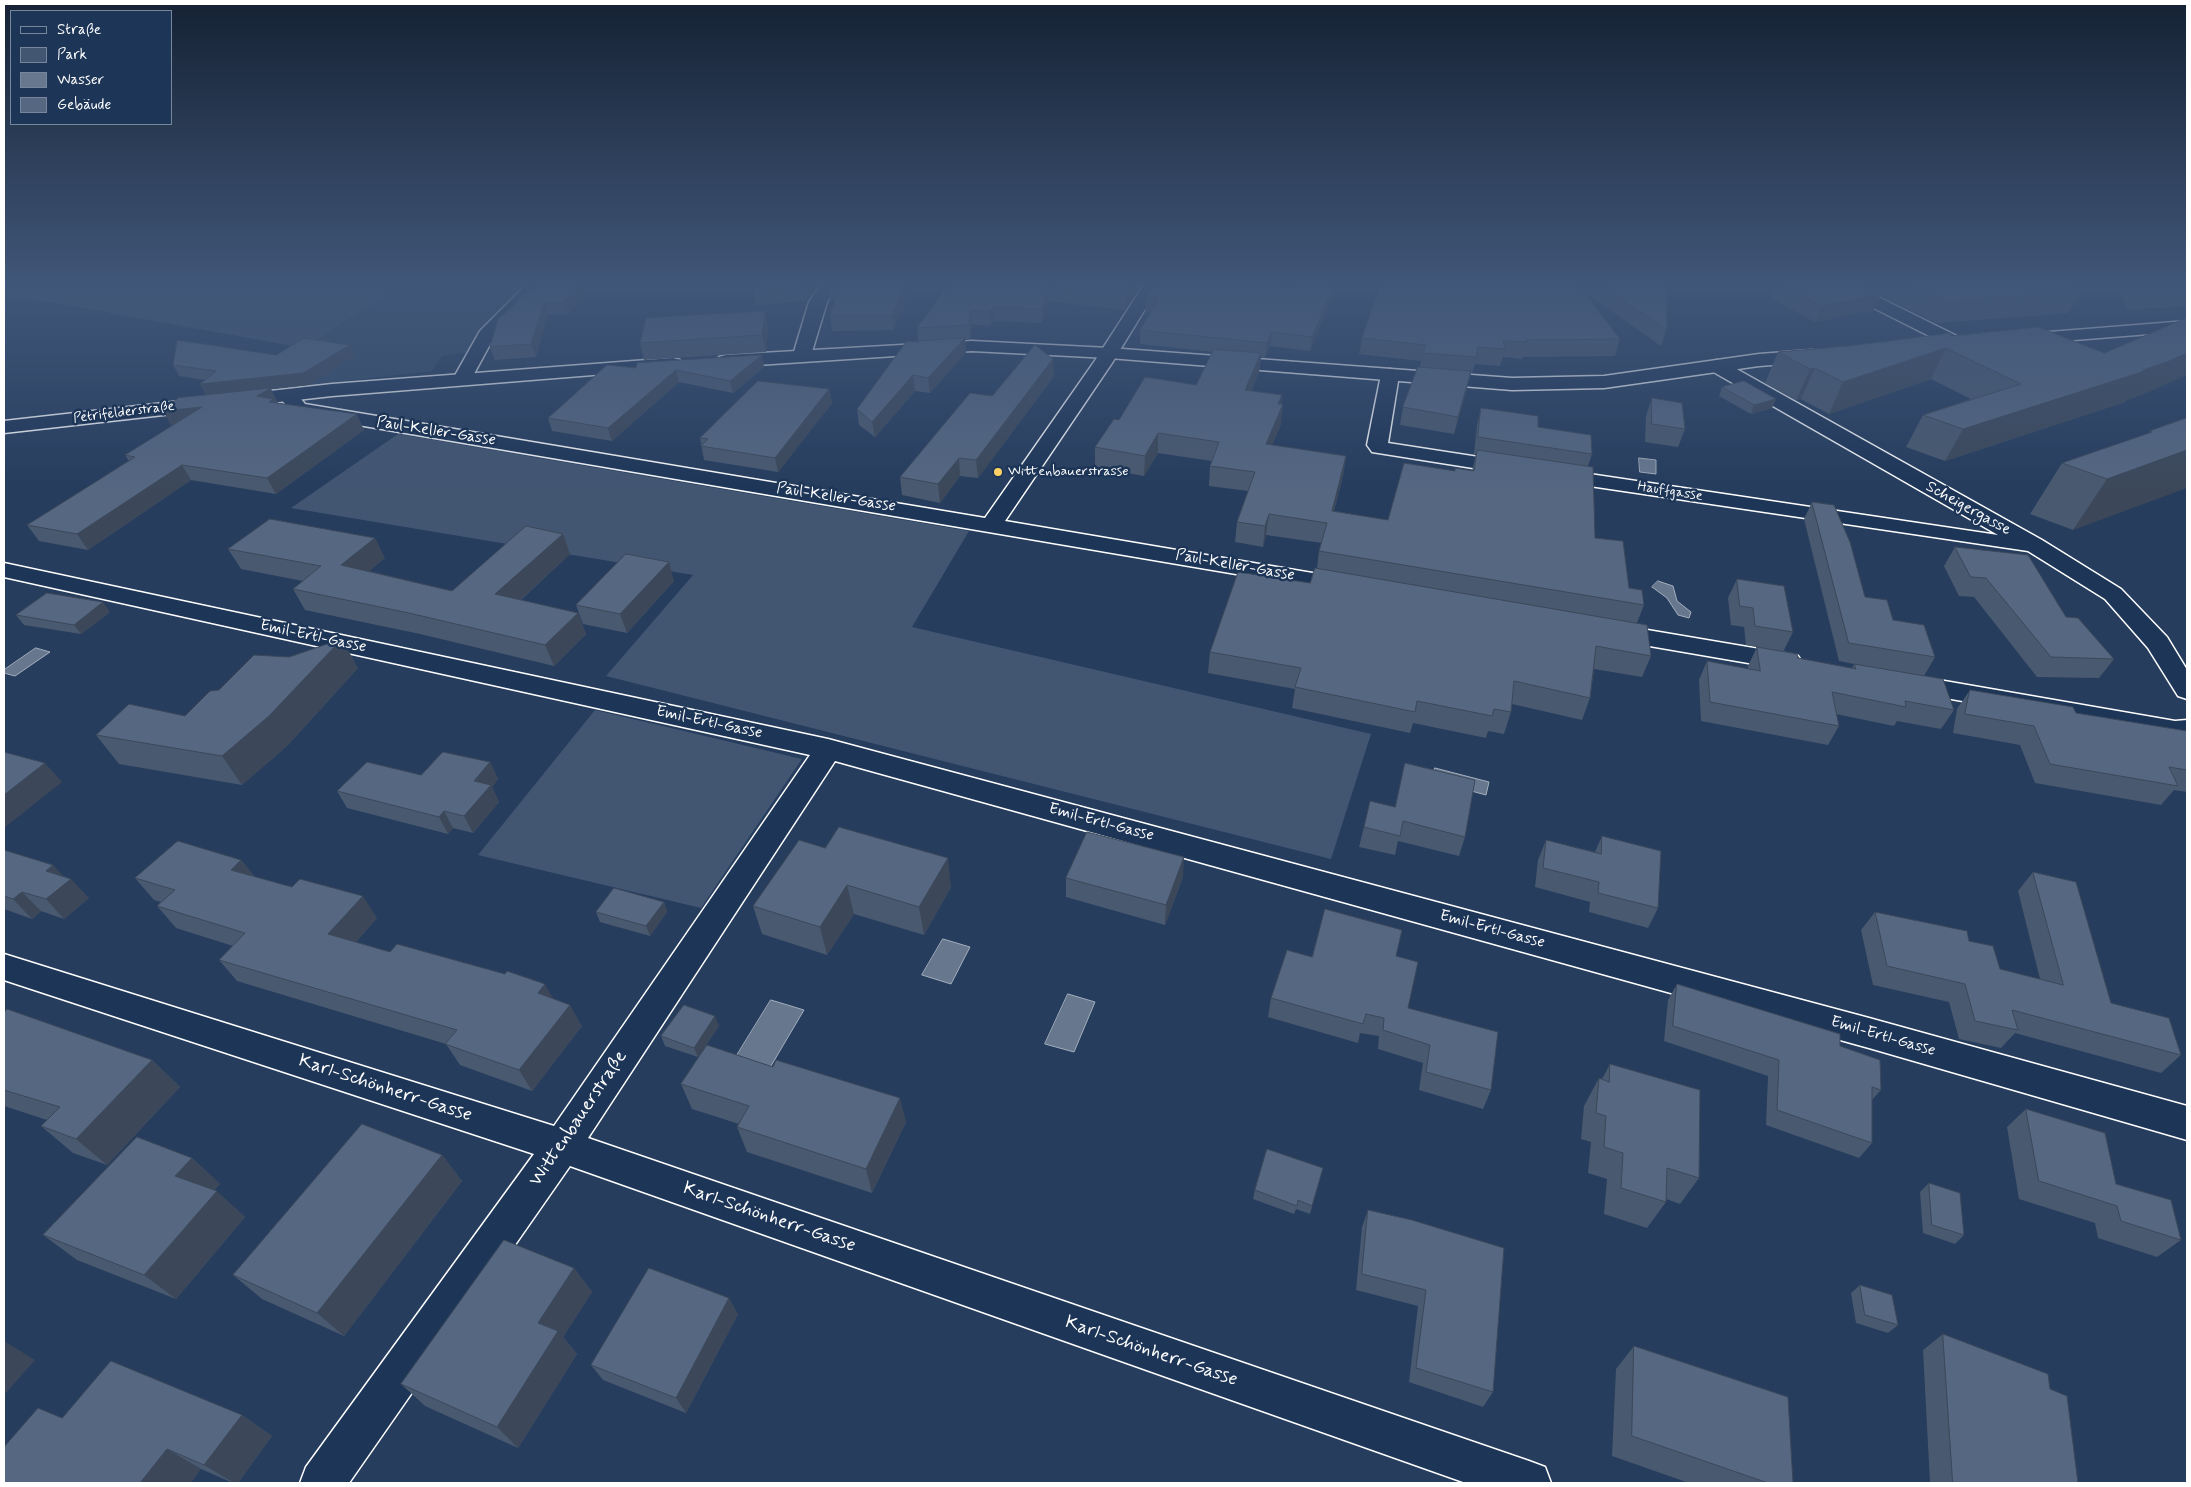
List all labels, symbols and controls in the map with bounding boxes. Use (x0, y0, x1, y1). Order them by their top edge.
legend (10, 10, 172, 125)
text: Straße (57, 20, 101, 40)
text: Park (57, 45, 87, 65)
text: Wasser (57, 70, 104, 90)
text: Gebäude (57, 95, 111, 115)
street label: Petrifelderstraße (72, 398, 176, 428)
street label: Paul-Keller-Gasse (375, 413, 497, 451)
place label: Wittenbauerstrasse (1008, 464, 1129, 480)
marker: Wittenbauerstrasse (992, 466, 1004, 478)
street label: Scheigergasse (1922, 478, 2014, 540)
street label: Paul-Keller-Gasse (775, 479, 897, 517)
street label: Hauffgasse (1636, 479, 1704, 505)
street label: Paul-Keller-Gasse (1174, 546, 1296, 586)
street label: Emil-Ertl-Gasse (258, 616, 368, 658)
street label: Emil-Ertl-Gasse (654, 702, 764, 744)
street label: Emil-Ertl-Gasse (1046, 800, 1156, 846)
street label: Emil-Ertl-Gasse (1437, 907, 1547, 953)
street label: Emil-Ertl-Gasse (1828, 1013, 1938, 1061)
street label: Wittenbauerstraße (525, 1047, 633, 1191)
street label: Karl-Schönherr-Gasse (295, 1050, 475, 1128)
street label: Karl-Schönherr-Gasse (680, 1178, 858, 1258)
street label: Karl-Schönherr-Gasse (1062, 1312, 1240, 1392)

